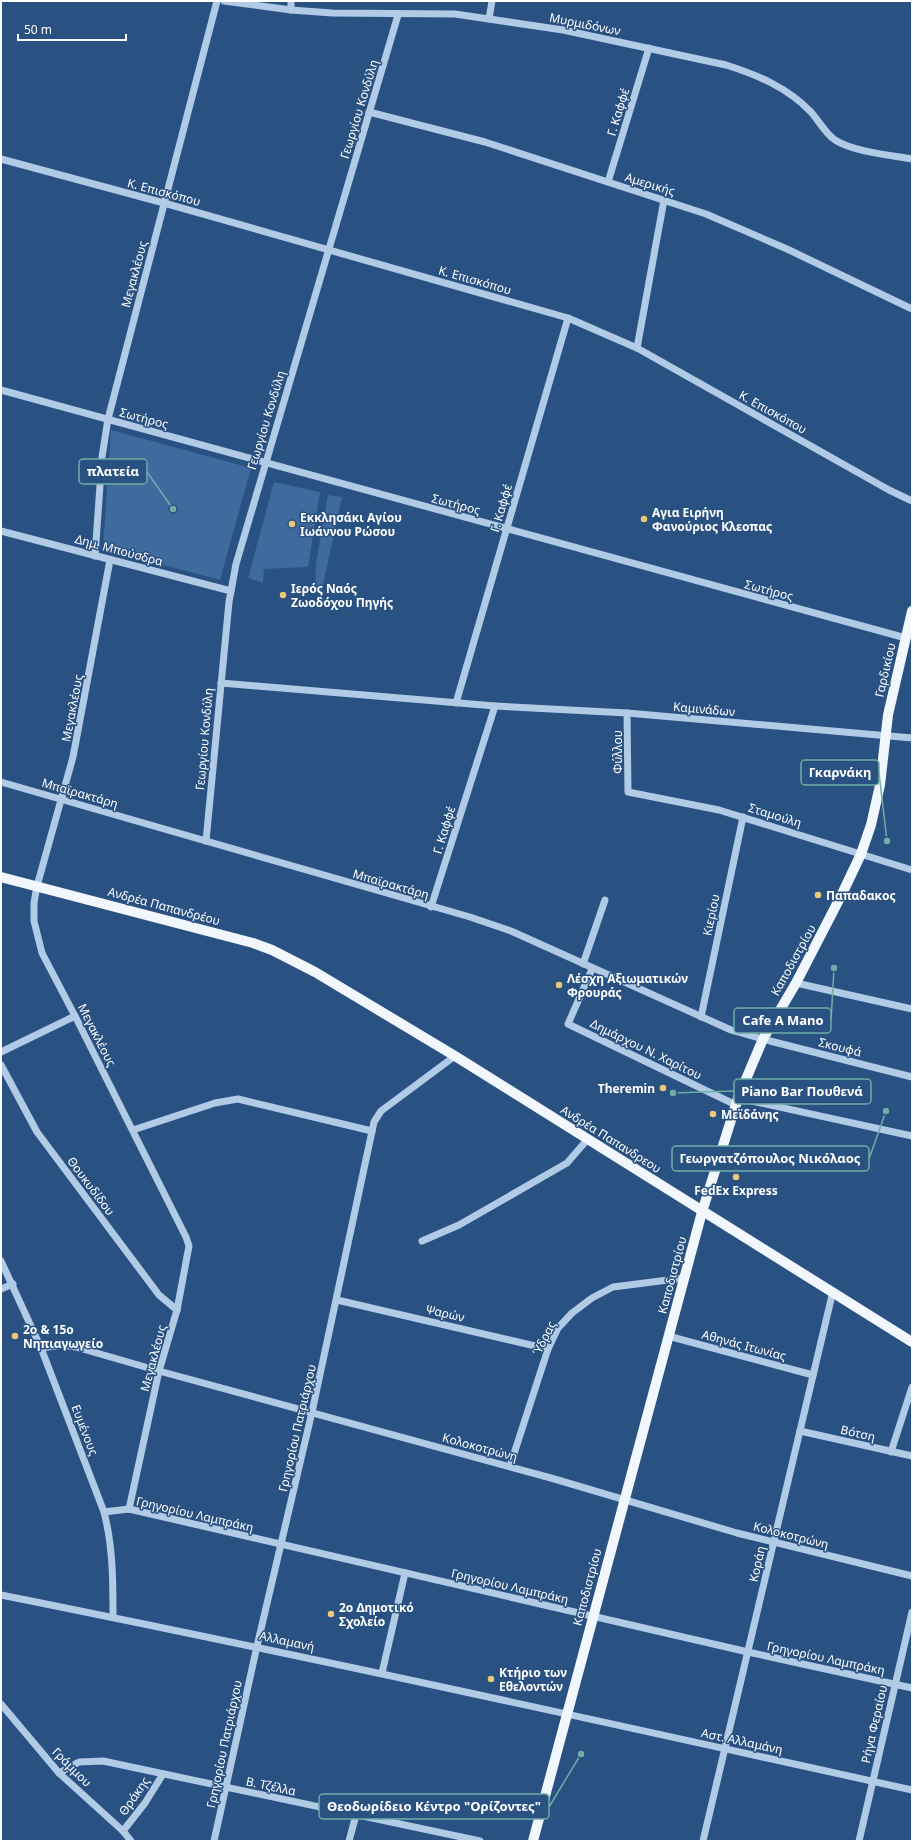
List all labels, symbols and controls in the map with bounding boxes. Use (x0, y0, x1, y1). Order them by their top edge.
street label: Μυρμιδόνων (548, 9, 622, 39)
scale bar (18, 16, 126, 42)
text: 50 m (24, 21, 52, 38)
street label: Γεωργίου Κονδύλη (336, 57, 382, 161)
street label: Γ. Καφφέ (603, 86, 633, 138)
street label: Αμερικής (623, 168, 677, 200)
street label: Κ. Επισκόπου (126, 174, 202, 210)
street label: Μεγακλέους (117, 239, 151, 309)
street label: Κ. Επισκόπου (437, 261, 513, 299)
street label: Γεωργίου Κονδύλη (243, 368, 289, 472)
street label: Κ. Επισκόπου (736, 386, 810, 438)
street label: Σωτήρος (118, 403, 170, 433)
callout: πλατεία (79, 459, 147, 484)
text: πλατεία (87, 462, 140, 480)
street label: Γ. Καφφέ (486, 482, 516, 534)
street label: Σωτήρος (430, 489, 482, 519)
place label: Αγια Ειρήνη Φανούριος Κλεοπας (652, 504, 772, 535)
place label: Εκκλησάκι Αγίου Ιωάννου Ρώσου (300, 509, 402, 540)
marker: Αγια Ειρήνη Φανούριος Κλεοπας (639, 514, 649, 524)
marker: Εκκλησάκι Αγίου Ιωάννου Ρώσου (287, 519, 297, 529)
street label: Δημ. Μπούσδρα (73, 530, 165, 570)
street label: Σωτήρος (743, 575, 795, 605)
place label: Ιερός Ναός Ζωοδόχου Πηγής (291, 580, 393, 611)
marker: Ιερός Ναός Ζωοδόχου Πηγής (278, 590, 288, 600)
street label: Γαρδικίου (870, 641, 900, 699)
street label: Μεγακλέους (57, 673, 87, 743)
street label: Γεωργίου Κονδύλη (191, 687, 217, 791)
street label: Καμινάδων (672, 698, 736, 720)
street label: Φύλλου (609, 730, 626, 774)
callout: Γκαρνάκη (801, 760, 879, 785)
text: Γκαρνάκη (809, 763, 871, 781)
street label: Μπαϊρακτάρη (40, 774, 120, 812)
street label: Σταμούλη (746, 799, 804, 831)
street label: Γ. Καφφέ (429, 804, 459, 856)
street label: Μπαϊρακτάρη (351, 865, 431, 903)
street label: Ανδρέα Παπανδρέου (106, 883, 222, 929)
place label: Παπαδακος (826, 887, 896, 904)
marker: Παπαδακος (813, 890, 823, 900)
street label: Κιερίου (698, 893, 724, 937)
street label: Καποδιστρίου (766, 921, 820, 999)
place label: Λέσχη Αξιωματικών Φρουράς (567, 970, 688, 1001)
marker: Λέσχη Αξιωματικών Φρουράς (554, 980, 564, 990)
street label: Μεγακλέους (74, 1001, 120, 1070)
callout: Cafe A Mano (734, 1008, 831, 1033)
text: Cafe A Mano (742, 1011, 824, 1029)
street label: Δημάρχου Ν. Χαρίτου (587, 1015, 705, 1083)
street label: Σκουφά (817, 1033, 864, 1061)
callout: Piano Bar Πουθενά (734, 1079, 871, 1104)
place label: Theremin (598, 1080, 655, 1097)
text: Piano Bar Πουθενά (741, 1082, 863, 1100)
marker: Theremin (658, 1083, 668, 1093)
street label: Ανδρέα Παπανδρεου (557, 1101, 665, 1177)
place label: Μεϊδάνης (721, 1106, 779, 1123)
marker: Μεϊδάνης (708, 1109, 718, 1119)
callout: Γεωργατζόπουλος Νικόλαος (672, 1146, 869, 1171)
text: Γεωργατζόπουλος Νικόλαος (679, 1149, 861, 1167)
street label: Θουκυδίδου (63, 1153, 119, 1219)
marker: FedEx Express (731, 1172, 741, 1182)
place label: FedEx Express (694, 1182, 778, 1199)
street label: Καποδιστρίου (654, 1235, 690, 1315)
street label: Ψαρών (424, 1300, 466, 1326)
street label: Ύδρας (528, 1318, 560, 1358)
place label: 2ο & 15ο Νηπιαγωγείο (23, 1321, 103, 1352)
street label: Μεγακλέους (136, 1323, 170, 1393)
street label: Αθηνάς Ιτωνίας (700, 1326, 788, 1364)
marker: 2ο & 15ο Νηπιαγωγείο (10, 1331, 20, 1341)
street label: Γρηγορίου Πατριάρχου (274, 1363, 320, 1493)
street label: Ευμένους (68, 1402, 103, 1458)
street label: Βότση (839, 1421, 877, 1445)
street label: Κολοκοτρώνη (440, 1429, 520, 1465)
street label: Γρηγορίου Λαμπράκη (135, 1492, 255, 1536)
street label: Κολοκοτρώνη (751, 1517, 831, 1553)
street label: Κοράη (745, 1544, 769, 1584)
street label: Καποδιστρίου (569, 1547, 605, 1627)
street label: Γρηγορίου Λαμπράκη (450, 1564, 570, 1608)
place label: 2ο Δημοτικό Σχολείο (339, 1599, 414, 1630)
marker: 2ο Δημοτικό Σχολείο (326, 1609, 336, 1619)
street label: Αλλαμανή (258, 1627, 316, 1655)
street label: Γρηγορίου Λαμπράκη (766, 1637, 886, 1679)
place label: Κτήριο των Εθελοντών (499, 1664, 567, 1695)
marker: Κτήριο των Εθελοντών (486, 1674, 496, 1684)
street label: Γρηγορίου Πατριάρχου (202, 1679, 246, 1809)
street label: Ρήγα Φεραίου (857, 1683, 891, 1765)
street label: Αστ. Αλλαμάνη (700, 1724, 784, 1758)
street label: Γράμμου (49, 1744, 95, 1790)
street label: Β. Τζέλλα (244, 1772, 298, 1800)
street label: Θράκης (115, 1773, 154, 1819)
callout: Θεοδωρίδειο Κέντρο "Ορίζοντες" (319, 1794, 549, 1819)
text: Θεοδωρίδειο Κέντρο "Ορίζοντες" (327, 1797, 541, 1815)

